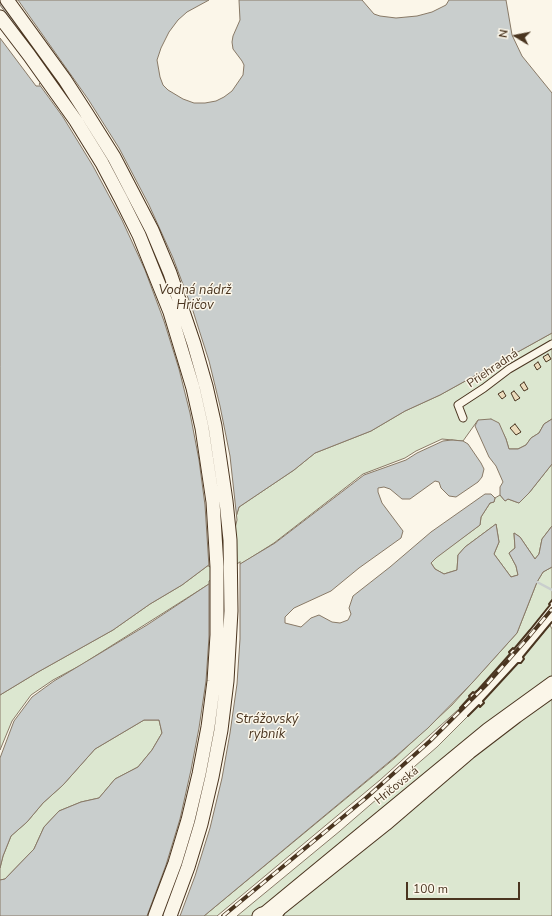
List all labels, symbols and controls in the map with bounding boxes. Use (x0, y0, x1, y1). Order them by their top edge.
north arrow (496, 16, 536, 56)
text: N (496, 28, 512, 39)
water label: Vodná nádrž Hričov (158, 283, 232, 314)
street label: Priehradná (465, 347, 521, 391)
water label: Strážovský rybník (236, 712, 298, 743)
street label: Hričovská (372, 764, 422, 808)
scale bar (408, 874, 522, 900)
text: 100 m (413, 881, 448, 897)

